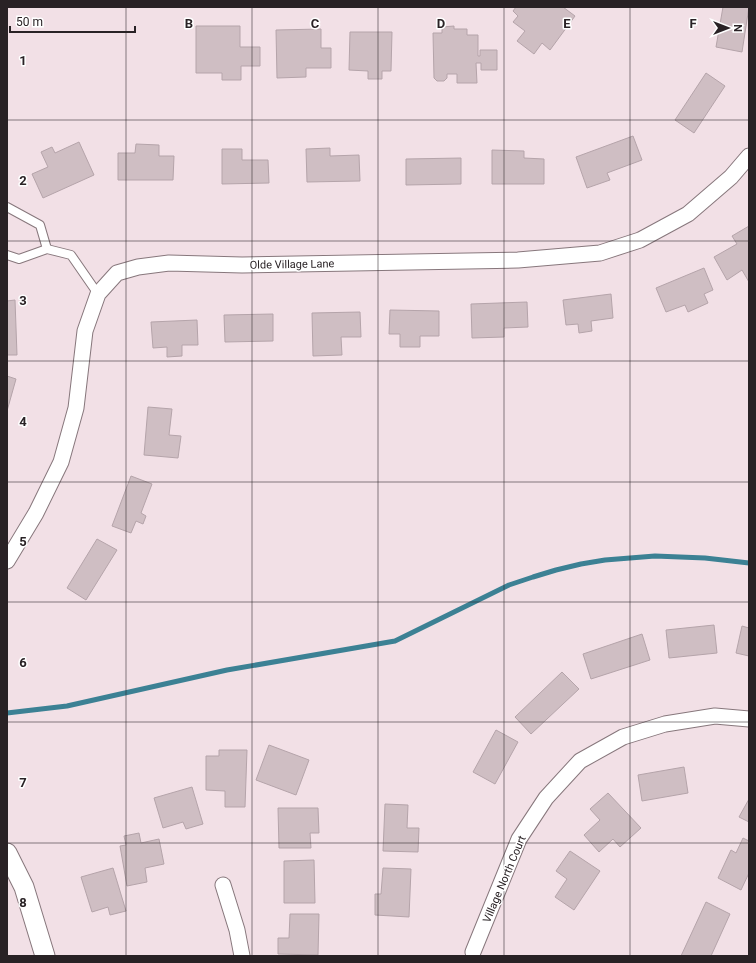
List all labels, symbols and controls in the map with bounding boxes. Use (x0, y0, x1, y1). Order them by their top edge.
scale bar (10, 8, 135, 34)
north arrow (708, 8, 748, 48)
text: 50 m (16, 15, 43, 29)
text: B (185, 16, 193, 31)
text: C (311, 16, 320, 31)
text: D (437, 16, 445, 31)
text: E (563, 16, 571, 31)
text: F (689, 16, 697, 31)
text: N (731, 24, 744, 32)
text: 1 (19, 53, 27, 68)
text: 2 (19, 173, 27, 188)
street label: Olde Village Lane (250, 257, 335, 272)
text: 3 (19, 293, 27, 308)
text: 4 (19, 414, 27, 429)
text: 5 (19, 534, 27, 549)
text: 6 (19, 655, 27, 670)
text: 7 (19, 775, 27, 790)
street label: Village North Court (480, 833, 529, 925)
text: 8 (19, 895, 27, 910)

